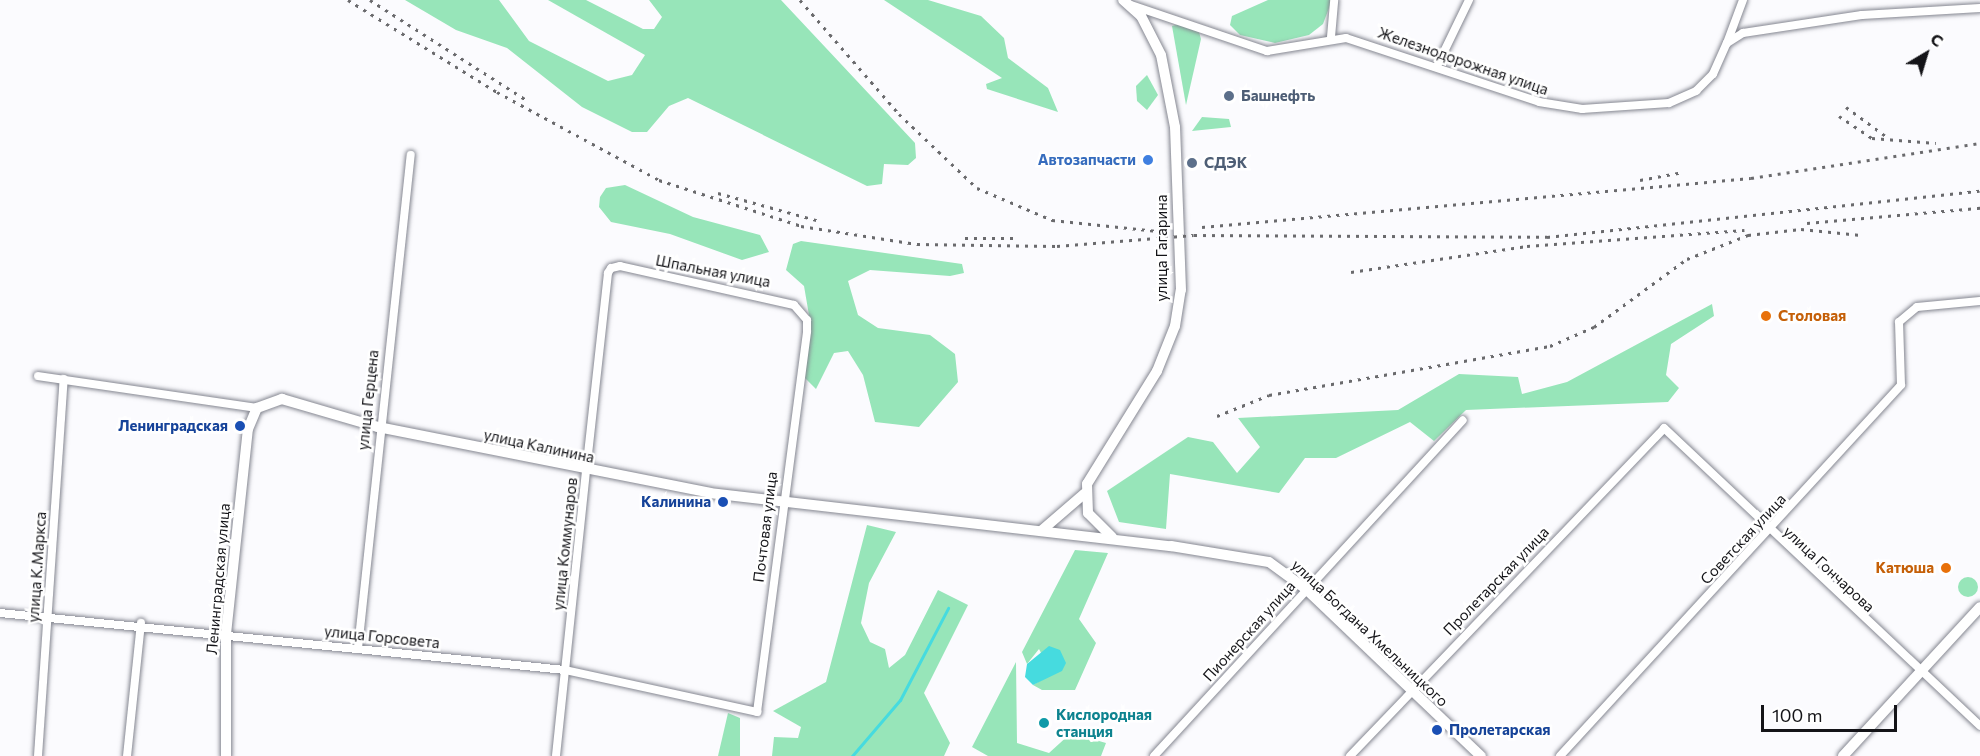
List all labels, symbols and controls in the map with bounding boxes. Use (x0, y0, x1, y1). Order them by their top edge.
street label: Железнодорожная улица (1375, 23, 1551, 99)
north arrow (1896, 24, 1956, 84)
text: С (1927, 29, 1948, 50)
place label: Башнефть (1241, 87, 1315, 105)
marker: Башнефть (1222, 89, 1236, 103)
place label: Автозапчасти (1038, 151, 1136, 169)
marker: Автозапчасти (1141, 153, 1155, 167)
place label: СДЭК (1204, 154, 1247, 172)
marker: СДЭК (1185, 156, 1199, 170)
street label: улица Гагарина (1153, 195, 1171, 301)
street label: Шпальная улица (654, 251, 772, 291)
place label: Столовая (1778, 307, 1846, 325)
marker: Столовая (1759, 309, 1773, 323)
street label: улица Герцена (354, 349, 382, 451)
place label: Ленинградская (118, 417, 228, 435)
marker: Ленинградская (233, 419, 247, 433)
street label: улица Калинина (482, 426, 596, 466)
street label: Почтовая улица (749, 471, 781, 583)
street label: улица Коммунаров (549, 477, 581, 611)
street label: Советская улица (1697, 490, 1789, 588)
place label: Калинина (641, 493, 711, 511)
marker: Калинина (716, 495, 730, 509)
street label: Ленинградская улица (202, 503, 234, 655)
street label: улица К.Маркса (24, 511, 50, 623)
street label: улица Гончарова (1780, 522, 1878, 616)
street label: Пролетарская улица (1440, 523, 1552, 639)
street label: улица Богдана Хмельницкого (1288, 556, 1452, 710)
place label: Катюша (1875, 559, 1934, 577)
marker: Катюша (1939, 561, 1953, 575)
street label: Пионерская улица (1199, 577, 1299, 685)
street label: улица Горсовета (323, 622, 441, 652)
scale bar (1764, 693, 1900, 731)
text: 100 m (1772, 704, 1822, 726)
place label: Кислородная станция (1056, 705, 1152, 740)
marker: Кислородная станция (1037, 716, 1051, 730)
place label: Пролетарская (1449, 721, 1551, 739)
marker: Пролетарская (1430, 723, 1444, 737)

